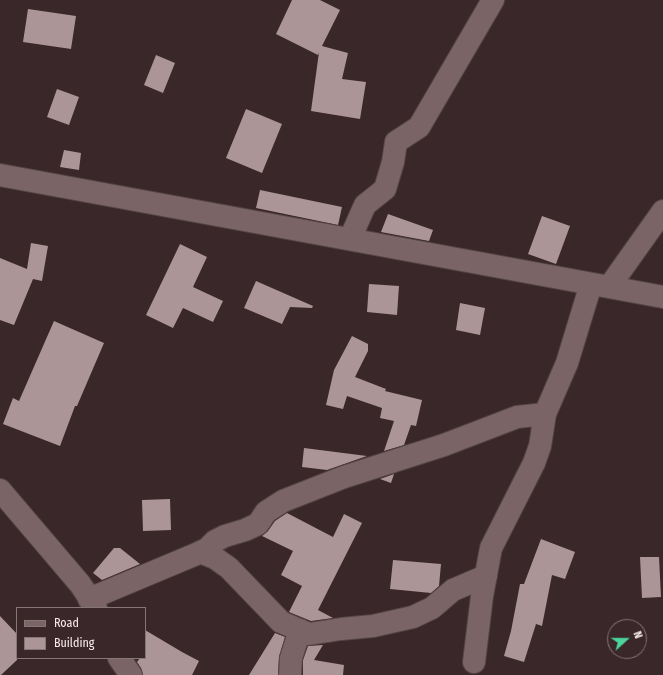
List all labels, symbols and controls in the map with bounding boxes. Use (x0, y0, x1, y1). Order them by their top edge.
legend (16, 607, 146, 659)
text: Road (54, 616, 79, 630)
north arrow (607, 619, 647, 659)
text: N (630, 629, 645, 640)
text: Building (54, 636, 94, 650)

